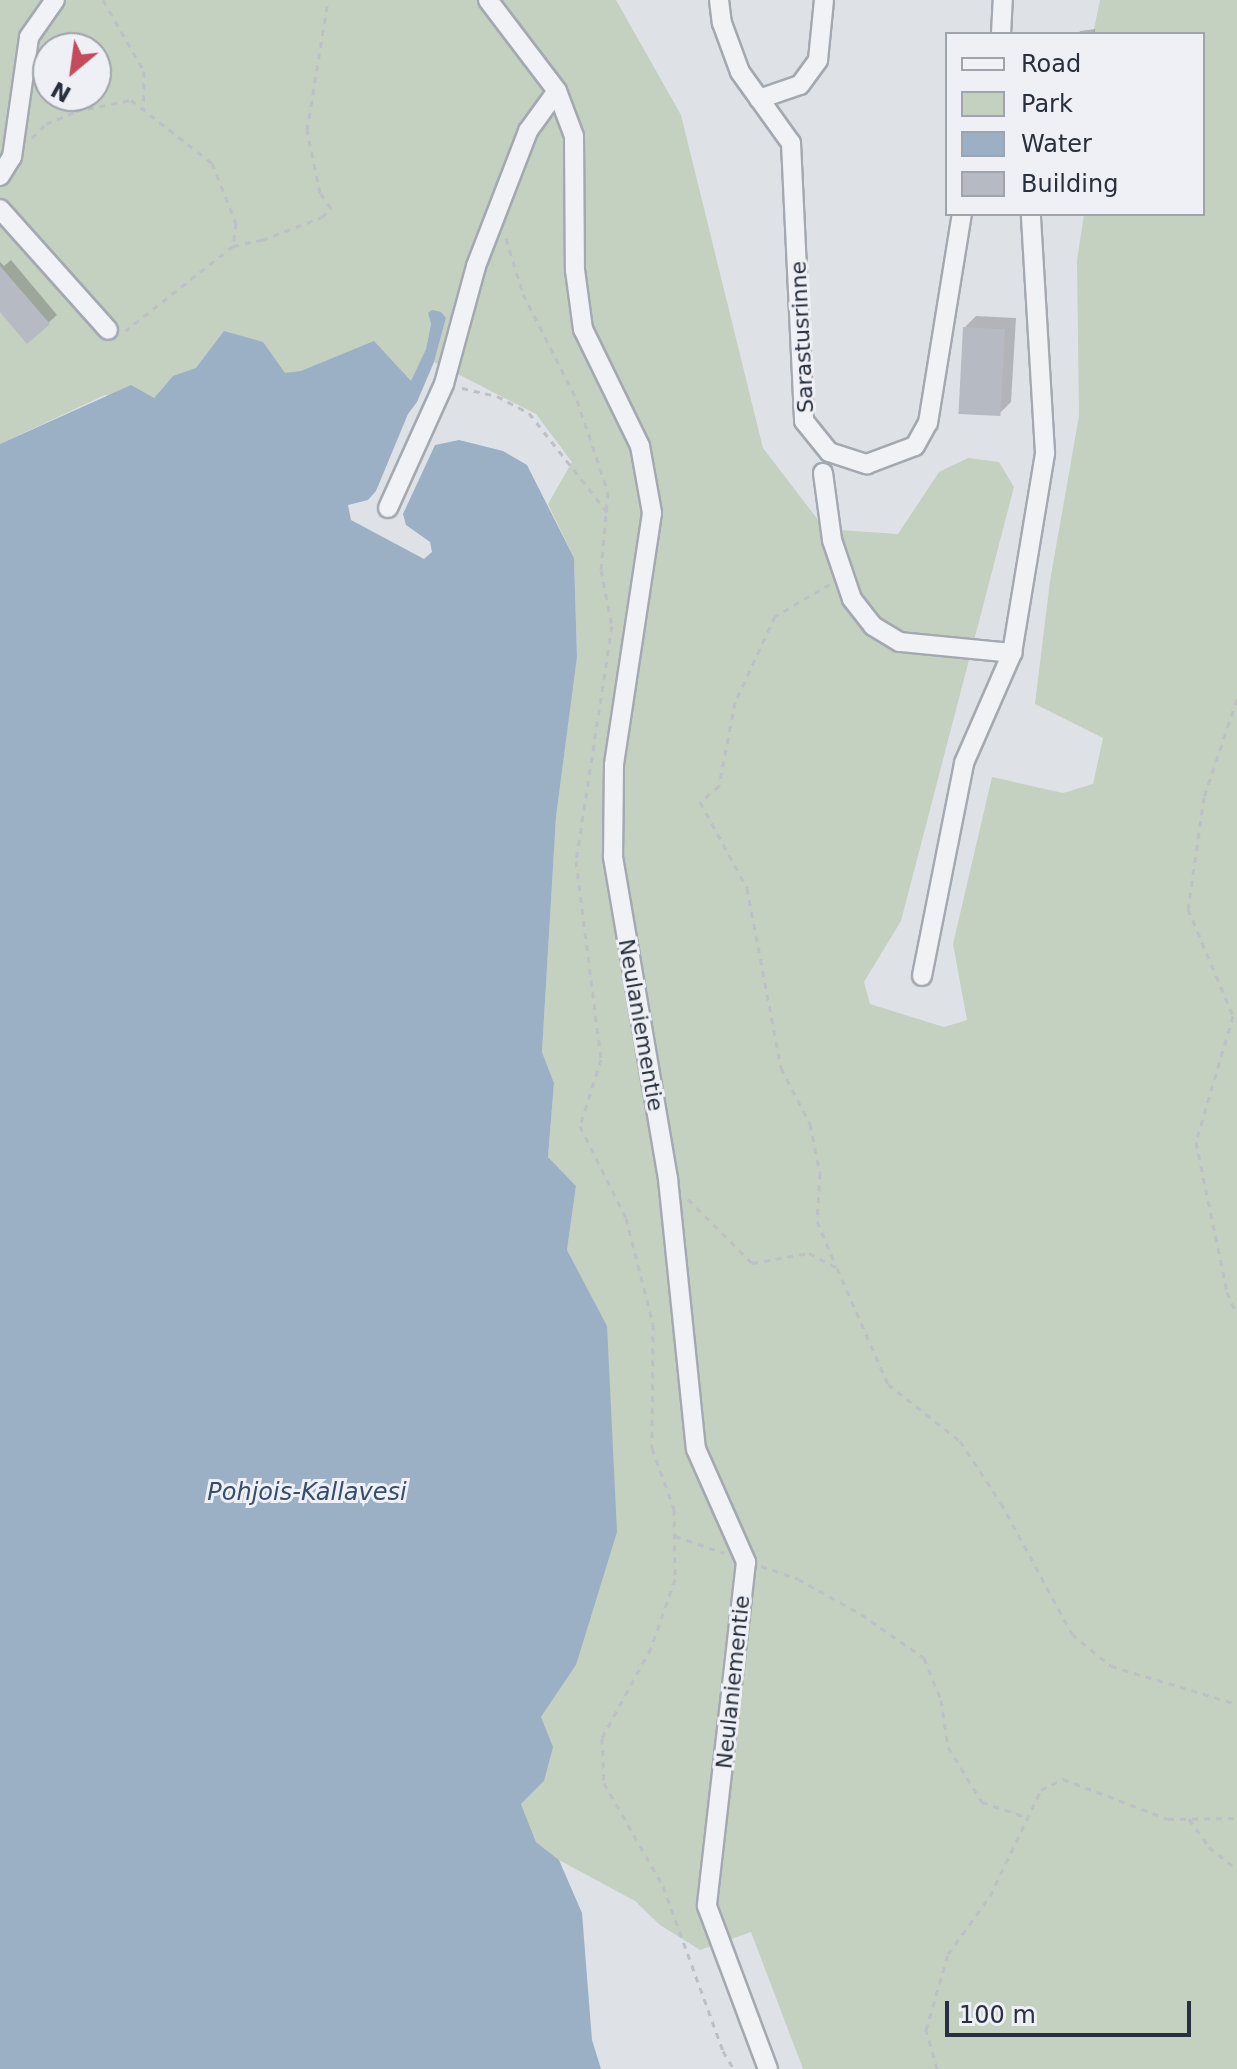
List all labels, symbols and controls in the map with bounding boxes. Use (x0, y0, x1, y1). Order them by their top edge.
north arrow (32, 32, 112, 112)
legend (945, 32, 1205, 216)
text: Road (1021, 50, 1081, 78)
text: N (47, 76, 75, 107)
text: Park (1021, 90, 1073, 118)
text: Water (1021, 130, 1092, 158)
text: Building (1021, 170, 1118, 198)
street label: Sarastusrinne (785, 260, 819, 414)
street label: Neulaniementie (613, 937, 669, 1113)
water label: Pohjois-Kallavesi (207, 1479, 407, 1507)
street label: Neulaniementie (711, 1594, 755, 1770)
scale bar (949, 1985, 1195, 2035)
text: 100 m (959, 2001, 1036, 2029)

